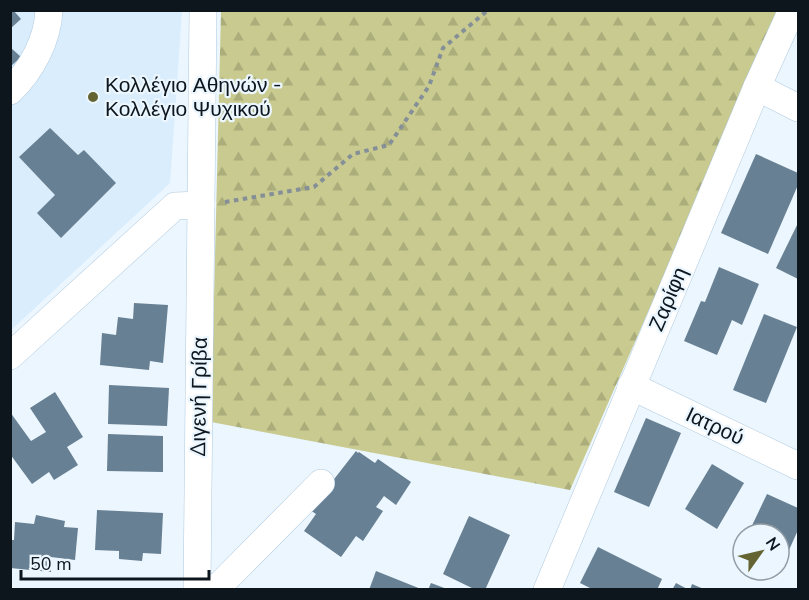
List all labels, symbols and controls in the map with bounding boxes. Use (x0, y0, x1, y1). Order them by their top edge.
place label: Κολλέγιο Αθηνών - Κολλέγιο Ψυχικού (105, 71, 282, 123)
marker: Κολλέγιο Αθηνών - Κολλέγιο Ψυχικού (86, 90, 100, 104)
street label: Ζαρίφη (642, 263, 694, 335)
street label: Διγενή Γρίβα (184, 337, 214, 457)
street label: Ιατρού (681, 400, 749, 452)
north arrow (731, 522, 791, 582)
text: N (760, 533, 785, 555)
scale bar (21, 543, 208, 581)
text: 50 m (30, 552, 72, 576)

